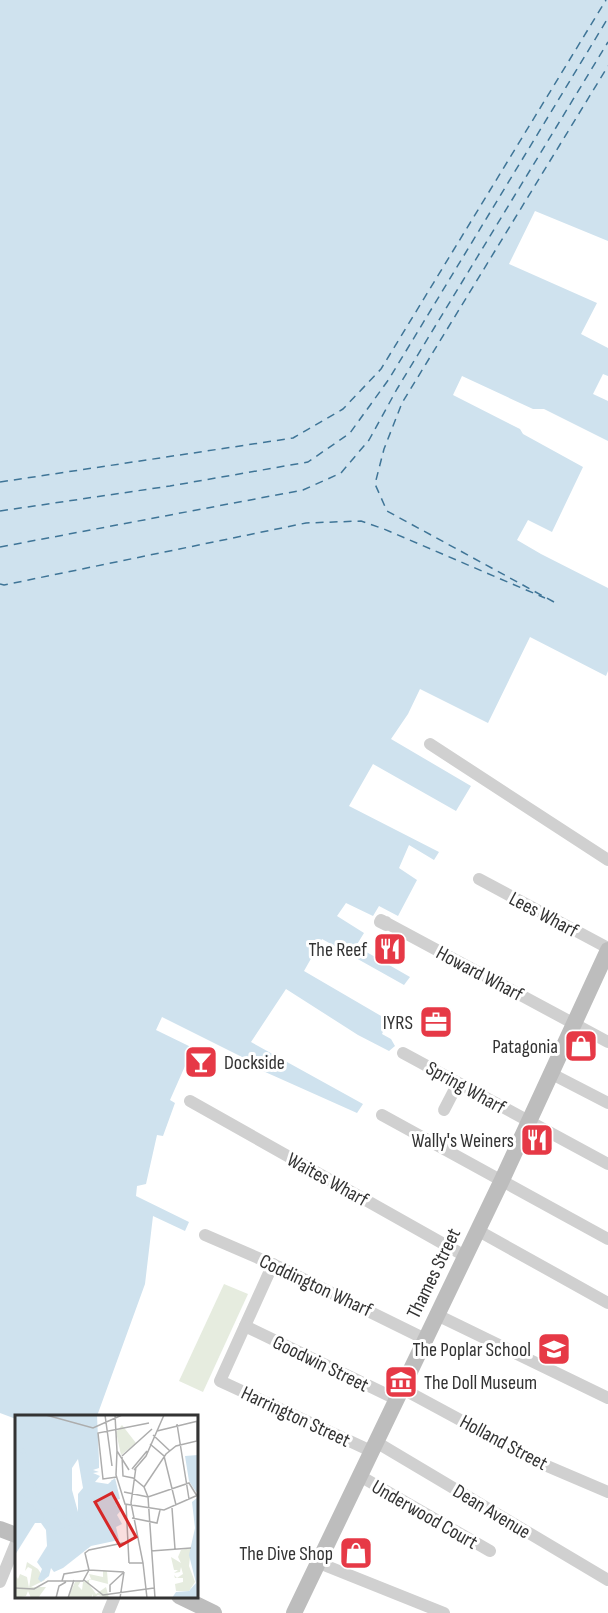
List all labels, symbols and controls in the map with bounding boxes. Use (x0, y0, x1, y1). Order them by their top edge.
street label: Lees Wharf (505, 887, 582, 943)
restaurant icon: The Reef (372, 931, 408, 967)
place label: The Reef (308, 938, 367, 962)
street label: Howard Wharf (432, 941, 527, 1007)
office icon: IYRS (418, 1004, 454, 1040)
place label: IYRS (383, 1011, 413, 1035)
shop icon: Patagonia (563, 1028, 599, 1064)
place label: Patagonia (492, 1035, 558, 1059)
bar icon: Dockside (183, 1044, 219, 1080)
place label: Dockside (224, 1051, 285, 1075)
street label: Spring Wharf (422, 1056, 510, 1120)
restaurant icon: Wally's Weiners (519, 1122, 555, 1158)
place label: Wally's Weiners (412, 1129, 514, 1153)
street label: Waites Wharf (283, 1148, 373, 1212)
street label: Thames Street (402, 1224, 466, 1323)
street label: Coddington Wharf (255, 1249, 376, 1323)
street label: Goodwin Street (269, 1330, 372, 1397)
school or university icon: The Poplar School (536, 1331, 572, 1367)
place label: The Poplar School (412, 1338, 531, 1362)
museum icon: The Doll Museum (383, 1364, 419, 1400)
place label: The Doll Museum (424, 1371, 537, 1395)
street label: Harrington Street (237, 1381, 354, 1453)
street label: Holland Street (456, 1410, 551, 1476)
inset map (15, 1415, 198, 1598)
street label: Underwood Court (367, 1475, 482, 1555)
street label: Dean Avenue (448, 1479, 535, 1544)
shop icon: The Dive Shop (338, 1535, 374, 1571)
place label: The Dive Shop (239, 1542, 333, 1566)

